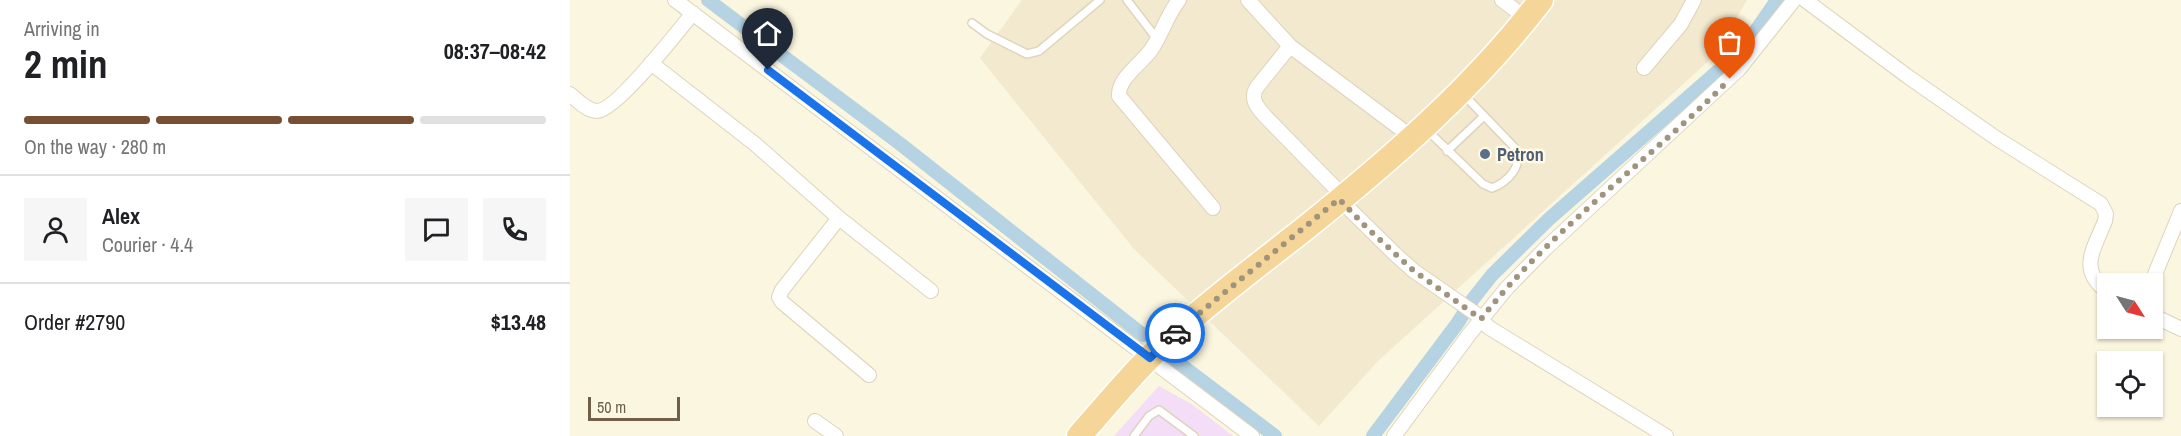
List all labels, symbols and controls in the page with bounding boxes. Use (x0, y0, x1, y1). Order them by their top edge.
pin (742, 8, 793, 70)
text: Arriving in (24, 15, 100, 42)
icon: home (751, 17, 784, 50)
pin (1704, 17, 1755, 79)
icon: bag (1713, 26, 1746, 59)
text: 08:37–08:42 (444, 36, 546, 66)
text: 2 min (24, 38, 108, 90)
text: On the way · 280 m (24, 133, 166, 160)
place label: Petron (1497, 142, 1544, 167)
marker: Petron (1478, 147, 1492, 161)
button: person (24, 198, 87, 261)
button: chat (405, 198, 468, 261)
button: phone (483, 198, 546, 261)
text: Alex (102, 201, 140, 231)
text: Courier · 4.4 (102, 231, 193, 258)
north arrow (2097, 273, 2163, 339)
map controls (2097, 273, 2163, 417)
courier (1145, 303, 1205, 363)
text: Order #2790 (24, 307, 125, 337)
text: $13.48 (491, 307, 546, 337)
icon: car (1159, 317, 1192, 350)
button: locate (2097, 351, 2163, 417)
scale bar (588, 394, 680, 422)
text: 50 m (597, 396, 626, 418)

